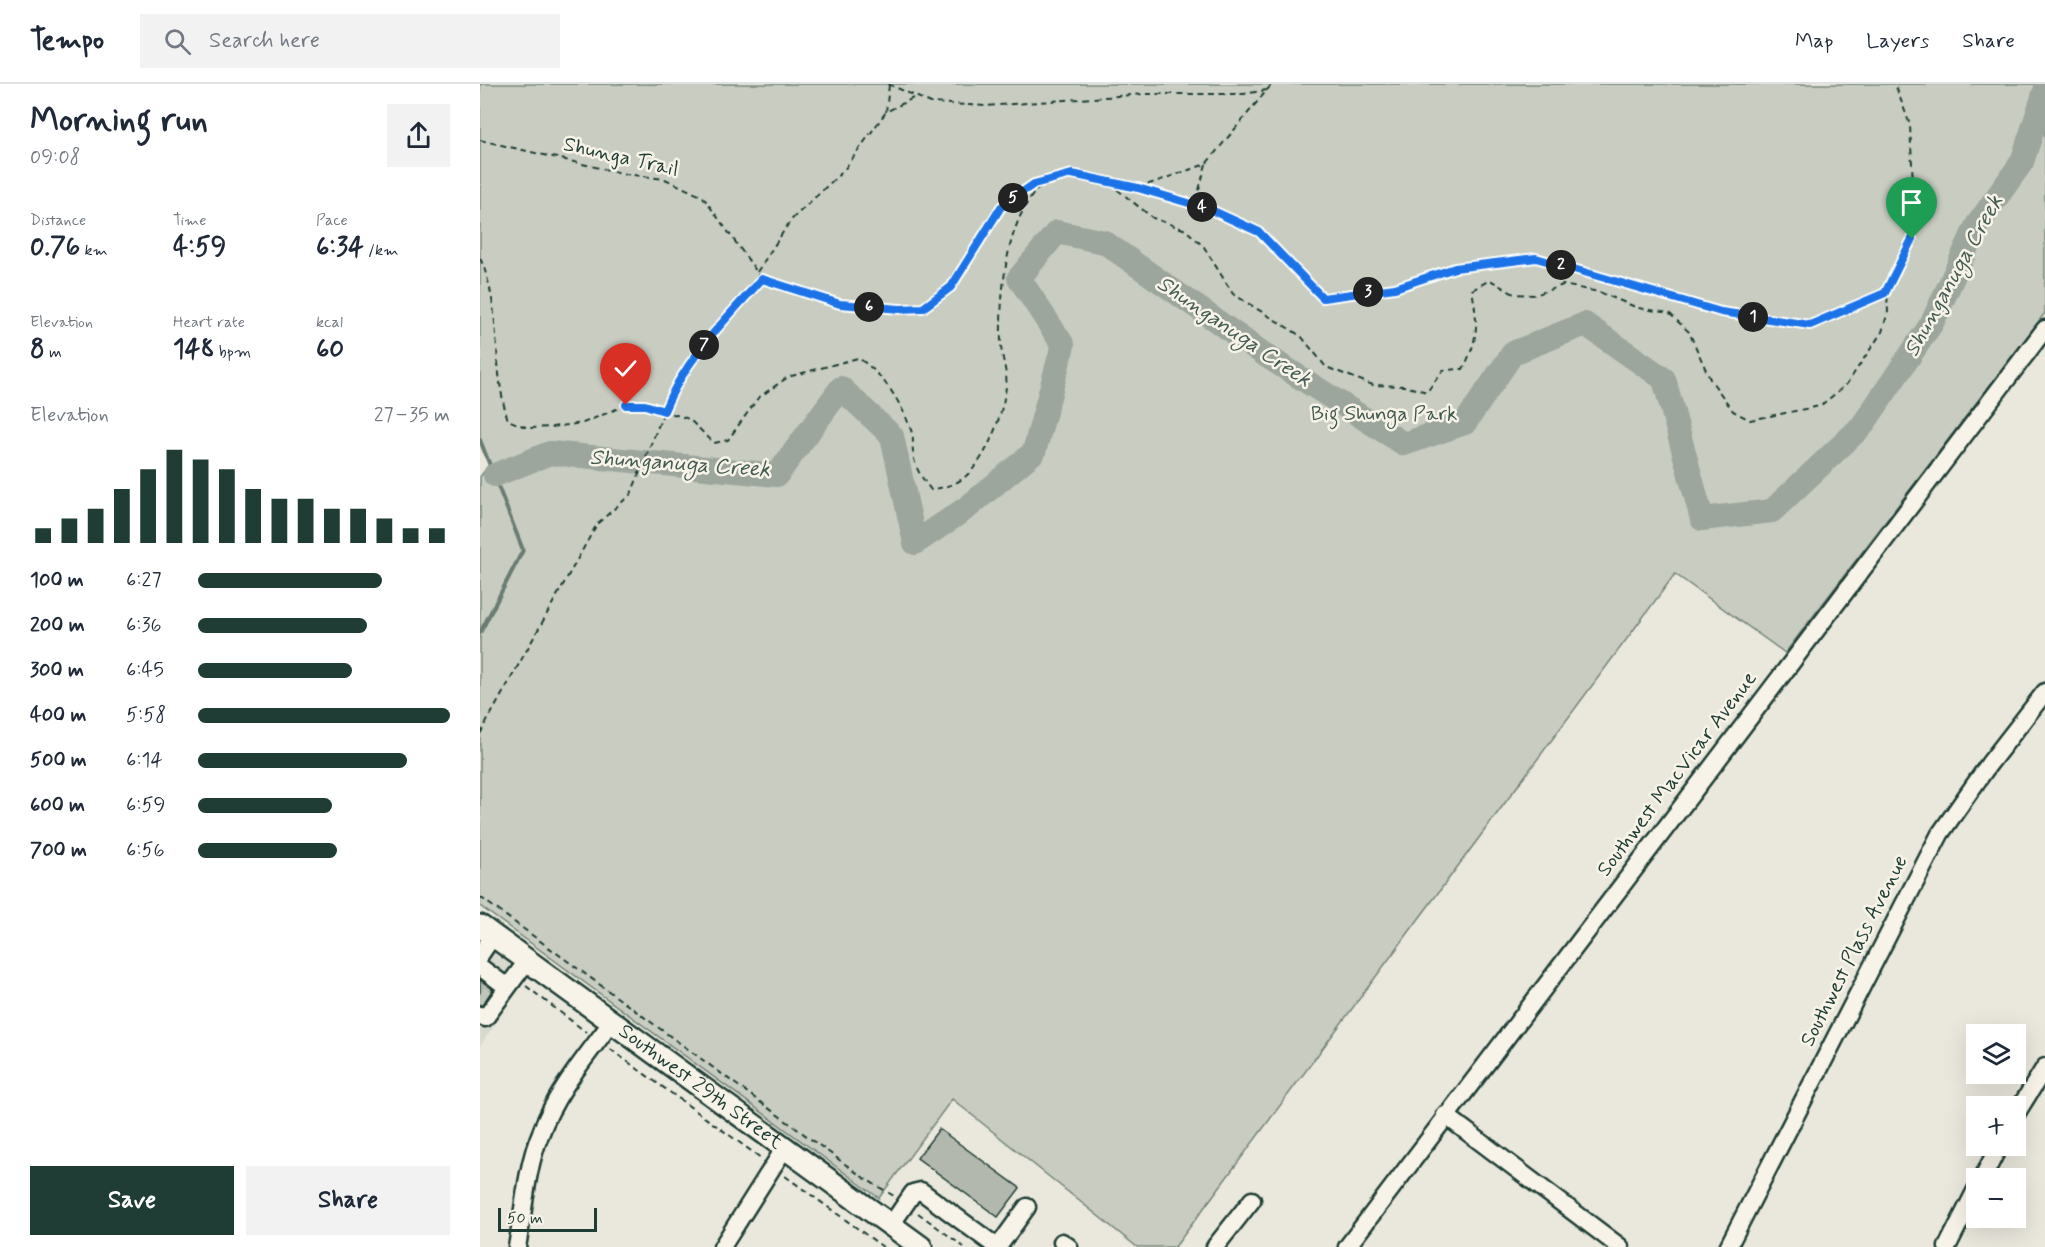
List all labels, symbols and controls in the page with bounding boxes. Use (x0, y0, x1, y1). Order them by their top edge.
search box (140, 14, 560, 68)
text: Tempo (30, 23, 104, 60)
icon: search (161, 25, 194, 58)
text: Search here (209, 27, 320, 55)
text: Map (1795, 27, 1833, 55)
text: Layers (1866, 27, 1929, 55)
text: Share (1962, 27, 2015, 55)
text: Morning run (30, 99, 208, 143)
button: share (387, 104, 450, 167)
street label: Shunga Trail (561, 130, 681, 184)
text: 09:08 (30, 144, 81, 171)
pin (1886, 177, 1937, 239)
pin: 5 (998, 183, 1028, 213)
icon: arrive (1895, 186, 1928, 219)
text: 5 (1008, 187, 1018, 208)
water label: Shunganuga Creek (1898, 190, 2012, 363)
pin: 4 (1187, 192, 1217, 222)
text: 4 (1197, 196, 1207, 217)
text: Distance (30, 210, 86, 231)
text: Time (173, 210, 207, 231)
text: Pace (316, 210, 348, 231)
text: 0.76 (30, 231, 80, 265)
text: 4:59 (173, 231, 226, 265)
text: 6:34 (316, 231, 364, 265)
text: km (80, 240, 108, 261)
text: /km (364, 240, 398, 261)
pin: 2 (1546, 250, 1576, 280)
text: 2 (1557, 254, 1565, 275)
water label: Shunganuga Creek (1150, 270, 1317, 396)
pin: 3 (1353, 277, 1383, 307)
text: 3 (1364, 281, 1372, 302)
pin: 6 (854, 292, 884, 322)
text: 6 (865, 296, 873, 317)
pin: 1 (1738, 302, 1768, 332)
text: 1 (1749, 306, 1757, 327)
text: Elevation (30, 312, 93, 333)
text: Heart rate (173, 312, 245, 333)
text: kcal (316, 312, 343, 333)
pin: 7 (689, 330, 719, 360)
text: 8 (30, 333, 45, 367)
text: 148 (173, 333, 214, 367)
text: 60 (316, 333, 344, 367)
text: 7 (699, 334, 709, 355)
text: m (45, 342, 62, 363)
text: bpm (214, 342, 251, 363)
pin (600, 343, 651, 405)
icon: check (609, 352, 642, 385)
park label: Big Shunga Park (1311, 400, 1457, 430)
text: Elevation (30, 402, 109, 429)
text: 27–35 m (374, 402, 450, 429)
water label: Shunganuga Creek (589, 444, 771, 486)
text: 100 m (30, 567, 84, 594)
text: 6:27 (126, 567, 161, 594)
text: 200 m (30, 612, 85, 639)
text: 6:36 (126, 612, 162, 639)
text: 300 m (30, 657, 84, 684)
text: 6:45 (126, 657, 164, 684)
street label: Southwest MacVicar Avenue (1591, 666, 1763, 882)
text: 400 m (30, 702, 86, 729)
text: 5:58 (126, 702, 166, 729)
text: 500 m (30, 747, 87, 774)
text: 6:14 (126, 747, 163, 774)
text: 600 m (30, 792, 85, 819)
text: 6:59 (126, 792, 166, 819)
text: 700 m (30, 837, 87, 864)
text: 6:56 (126, 837, 165, 864)
street label: Southwest Plass Avenue (1794, 851, 1914, 1051)
street label: Southwest 29th Street (613, 1017, 789, 1156)
map controls (1966, 1024, 2026, 1228)
button: layers (1966, 1024, 2026, 1084)
button: + (1966, 1096, 2026, 1156)
button: Save (30, 1166, 234, 1235)
button: Share (246, 1166, 450, 1235)
button: − (1966, 1168, 2026, 1228)
scale bar (498, 1205, 597, 1232)
text: 50 m (507, 1208, 543, 1229)

